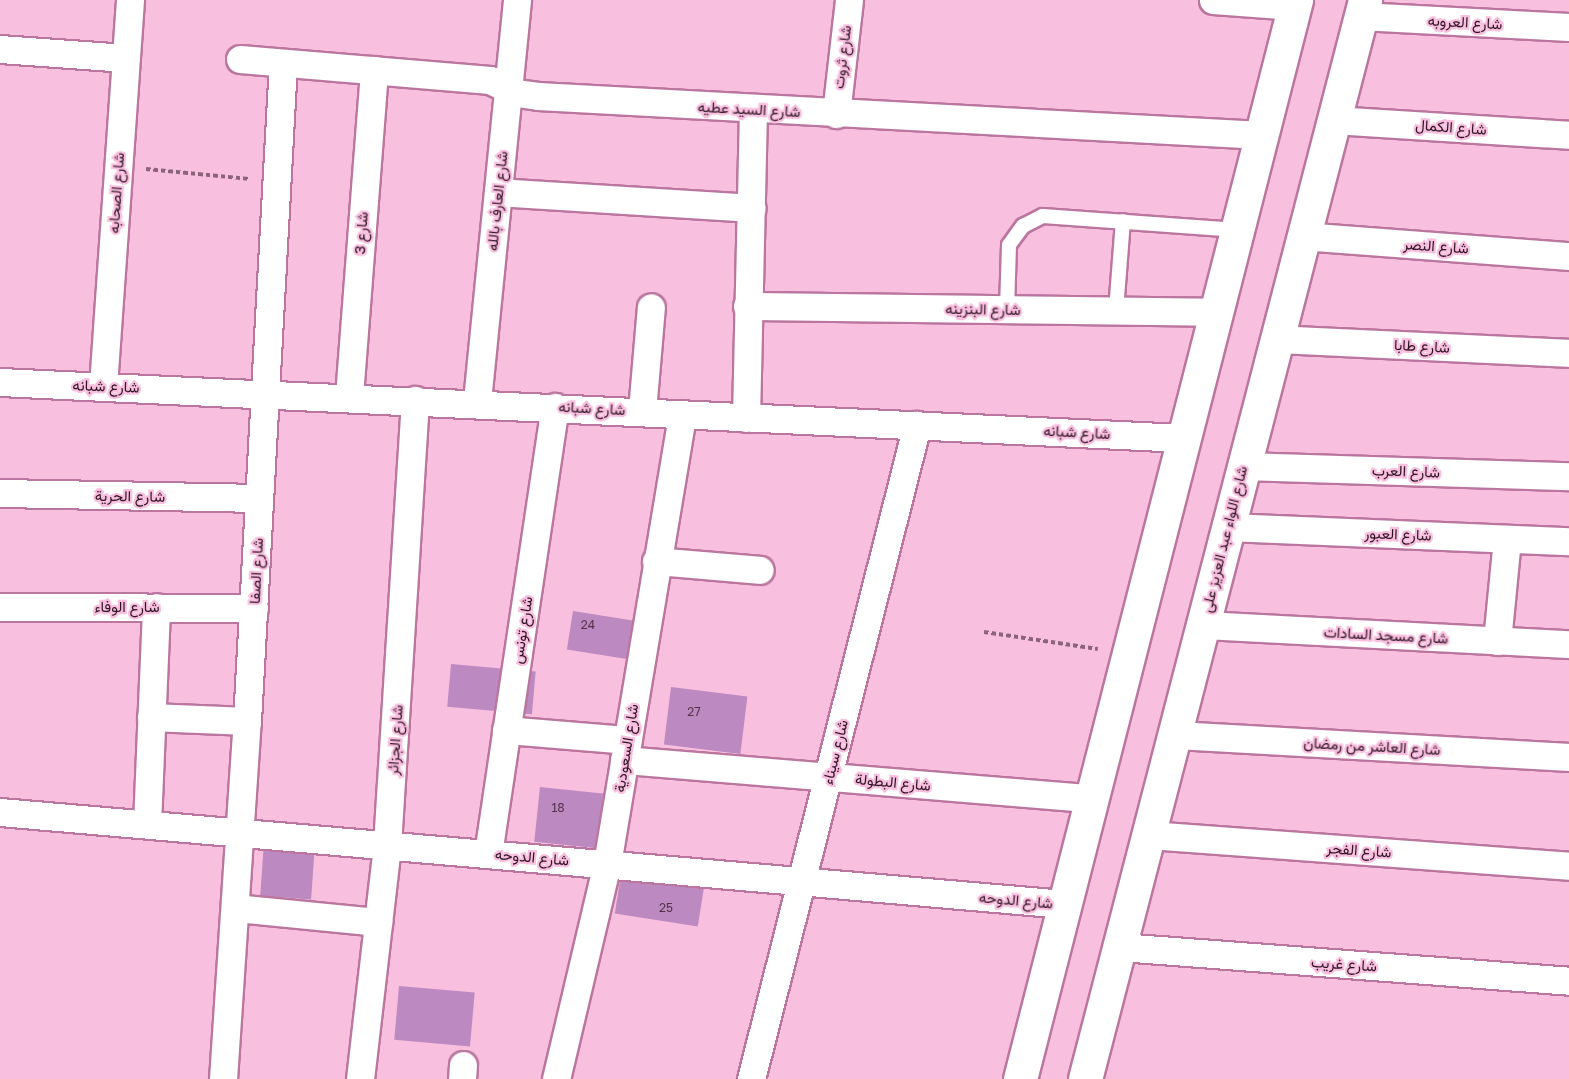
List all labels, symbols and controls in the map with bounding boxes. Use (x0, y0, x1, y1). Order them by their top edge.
street label: شارع العروبه (1427, 11, 1503, 33)
street label: شارع ثروت (829, 24, 855, 90)
street label: شارع السيد عطيه (697, 97, 801, 121)
street label: شارع الكمال (1415, 116, 1487, 138)
street label: شارع العارف بالله (483, 150, 511, 252)
street label: شارع الصحابه (104, 152, 128, 234)
street label: شارع 3 (351, 211, 371, 255)
street label: شارع النصر (1403, 235, 1469, 257)
street label: شارع البنزينه (945, 299, 1021, 319)
street label: شارع طابا (1394, 336, 1450, 356)
street label: شارع شبانه (72, 376, 140, 396)
street label: شارع شبانه (558, 397, 626, 419)
street label: شارع شبانه (1043, 421, 1111, 443)
street label: شارع العرب (1372, 461, 1440, 481)
street label: شارع اللواء عبد العزيز على (1197, 464, 1251, 614)
street label: شارع الحرية (95, 486, 165, 506)
street label: شارع العبور (1364, 524, 1432, 544)
street label: شارع الصفا (245, 538, 267, 604)
street label: شارع تونس (508, 595, 536, 665)
street label: شارع الوفاء (94, 598, 160, 616)
house number: 24 (581, 618, 595, 632)
street label: شارع مسجد السادات (1323, 623, 1449, 647)
street label: شارع السعودية (610, 703, 642, 793)
street label: شارع الجزائر (384, 704, 406, 776)
house number: 27 (687, 705, 701, 719)
street label: شارع سيناء (818, 718, 852, 786)
street label: شارع العاشر من رمضان (1303, 733, 1441, 759)
street label: شارع البطولة (854, 770, 932, 794)
house number: 18 (551, 801, 565, 815)
street label: شارع الفجر (1326, 839, 1392, 861)
street label: شارع الدوحه (494, 845, 570, 869)
street label: شارع الدوحه (978, 888, 1054, 912)
house number: 25 (659, 901, 673, 915)
street label: شارع غريب (1310, 953, 1378, 975)

